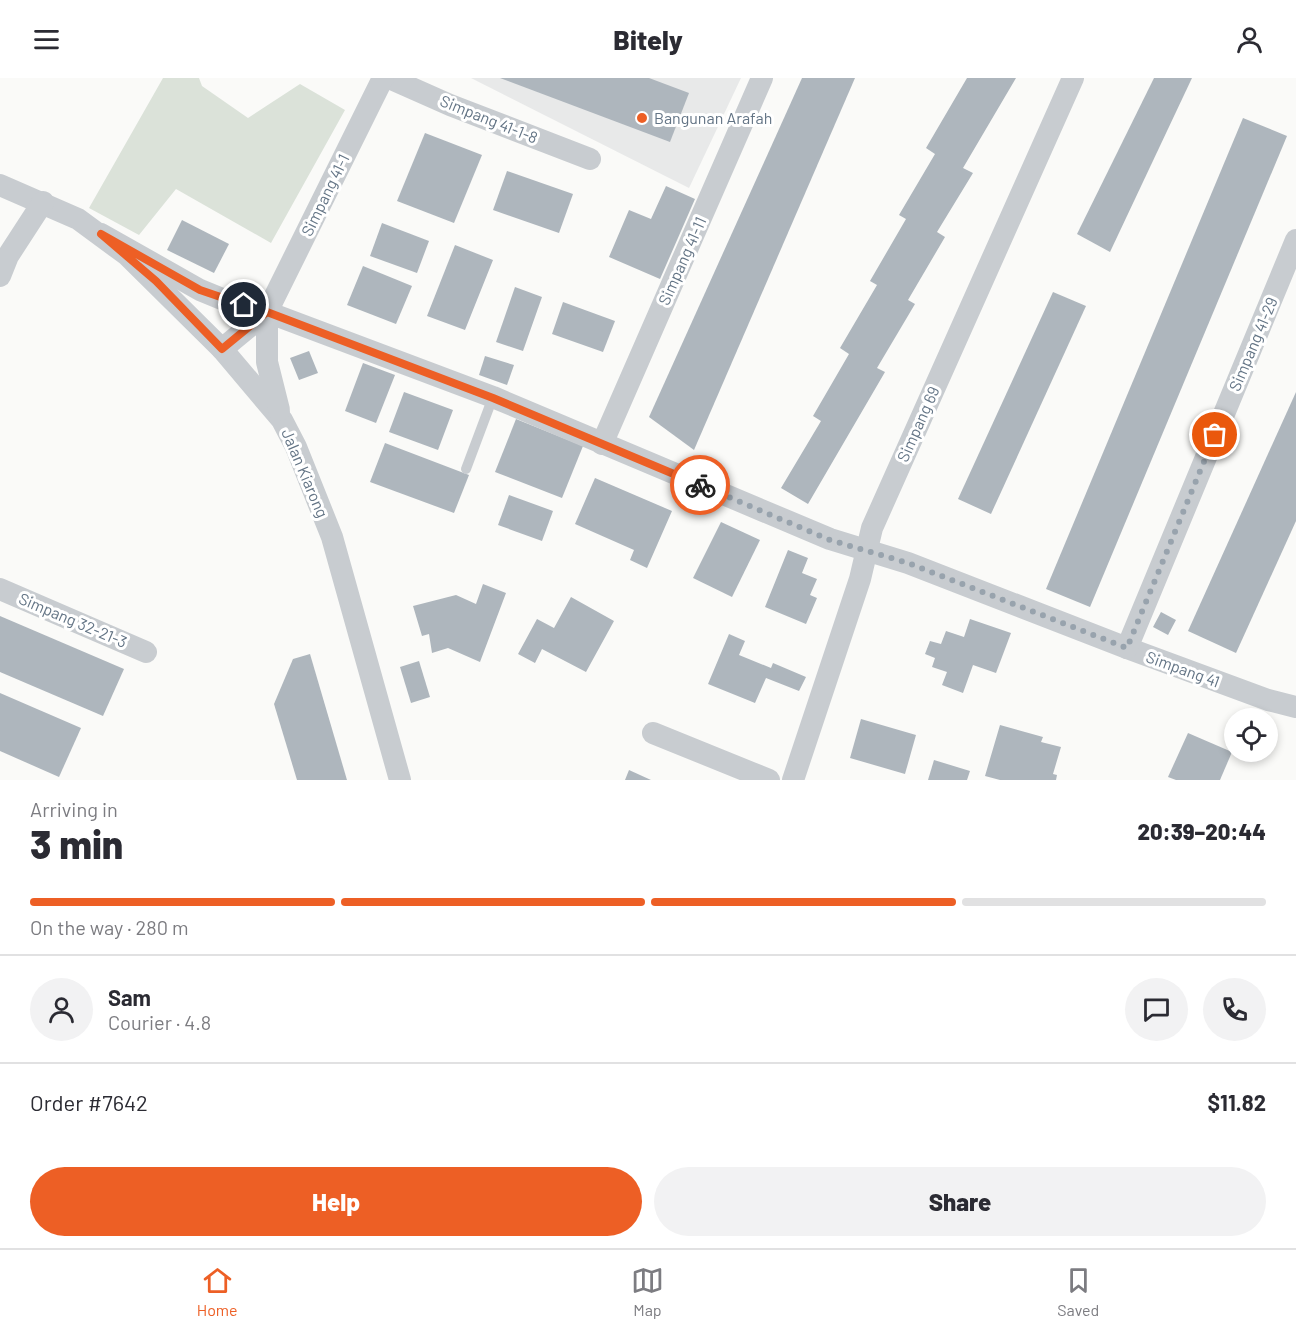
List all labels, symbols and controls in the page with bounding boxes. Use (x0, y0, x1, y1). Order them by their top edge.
icon: menu (30, 23, 63, 56)
text: Bitely (613, 23, 683, 55)
icon: person (1233, 23, 1266, 56)
street label: Simpang 41-1-8 (438, 90, 541, 147)
place label: Bangunan Arafah (654, 108, 772, 127)
marker: Bangunan Arafah (635, 111, 649, 125)
street label: Simpang 41-1 (297, 151, 353, 239)
street label: Simpang 41-11 (654, 214, 709, 308)
pin (218, 279, 269, 330)
icon: home (227, 288, 260, 321)
street label: Simpang 41-29 (1224, 294, 1281, 394)
street label: Simpang 69 (892, 383, 943, 464)
pin (1189, 409, 1240, 460)
icon: bag (1198, 418, 1231, 451)
street label: Jalan Kiarong (278, 425, 333, 520)
courier (670, 455, 730, 515)
icon: bike (684, 469, 717, 502)
street label: Simpang 32-21-3 (16, 588, 130, 651)
street label: Simpang 41 (1144, 646, 1223, 691)
map controls (1224, 708, 1278, 762)
button: locate (1224, 708, 1278, 762)
text: Arriving in (30, 797, 118, 821)
text: 20:39–20:44 (1138, 818, 1266, 844)
text: 3 min (30, 820, 123, 867)
text: On the way · 280 m (30, 915, 189, 939)
button: person (30, 978, 93, 1041)
button: chat (1125, 978, 1188, 1041)
button: phone (1203, 978, 1266, 1041)
text: Sam (108, 984, 151, 1010)
text: Courier · 4.8 (108, 1010, 211, 1034)
text: Order #7642 (30, 1089, 148, 1115)
text: $11.82 (1208, 1089, 1266, 1115)
button: Help (30, 1167, 642, 1236)
button: Share (654, 1167, 1266, 1236)
tab: Home (197, 1264, 238, 1319)
tab: Map (631, 1264, 664, 1319)
tab: Saved (1057, 1264, 1099, 1319)

